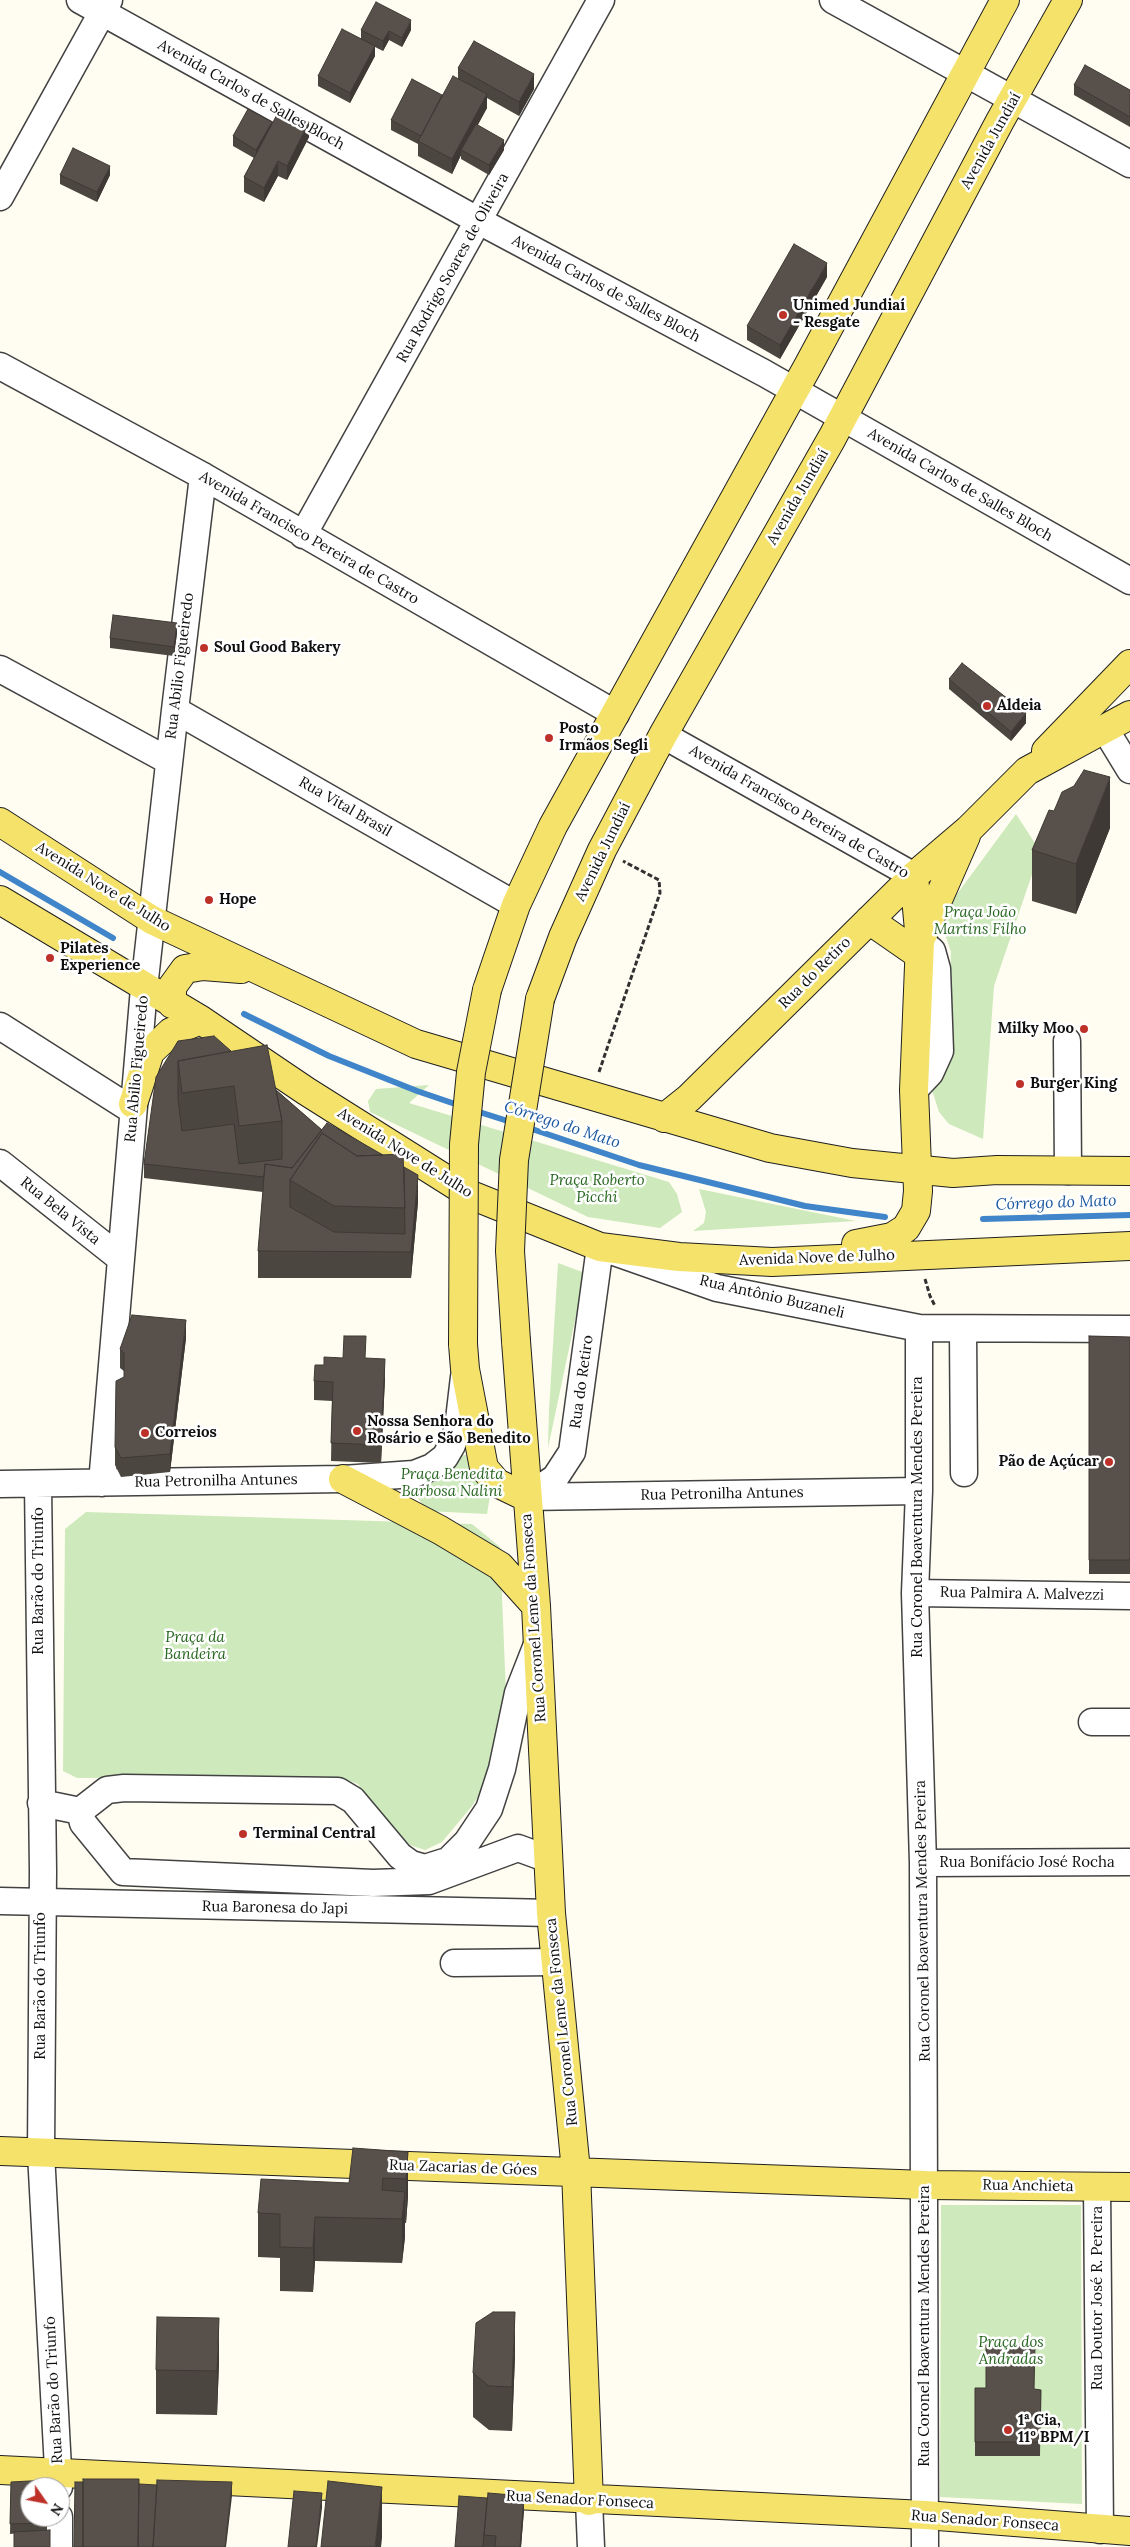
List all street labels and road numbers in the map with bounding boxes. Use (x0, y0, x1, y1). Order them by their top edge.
street label: Avenida Carlos de Salles Bloch (155, 36, 347, 154)
street label: Avenida Jundiaí (957, 90, 1025, 192)
street label: Rua Rodrigo Soares de Oliveira (393, 170, 513, 366)
street label: Avenida Carlos de Salles Bloch (509, 232, 703, 346)
street label: Avenida Carlos de Salles Bloch (864, 425, 1056, 545)
street label: Avenida Jundiaí (763, 446, 833, 548)
street label: Avenida Francisco Pereira de Castro (196, 467, 422, 609)
street label: Rua Abilio Figueiredo (162, 592, 198, 740)
street label: Avenida Francisco Pereira de Castro (686, 741, 912, 883)
street label: Rua Vital Brasil (295, 773, 395, 841)
street label: Avenida Jundiaí (571, 800, 635, 904)
street label: Avenida Nove de Julho (32, 838, 174, 936)
street label: Rua do Retiro (775, 933, 855, 1013)
street label: Rua Abilio Figueiredo (122, 995, 152, 1143)
street label: Avenida Nove de Julho (334, 1104, 476, 1202)
street label: Rua Bela Vista (16, 1173, 104, 1249)
street label: Avenida Nove de Julho (739, 1246, 895, 1270)
street label: Rua Antônio Buzaneli (698, 1272, 846, 1322)
street label: Rua do Retiro (567, 1334, 597, 1430)
street label: Rua Coronel Boaventura Mendes Pereira (909, 1376, 927, 1658)
street label: Rua Petronilha Antunes (134, 1471, 298, 1491)
street label: Rua Petronilha Antunes (640, 1484, 804, 1504)
street label: Rua Barão do Triunfo (30, 1507, 48, 1655)
street label: Rua Coronel Leme da Fonseca (518, 1513, 550, 1723)
street label: Rua Palmira A. Malvezzi (940, 1584, 1104, 1604)
street label: Rua Coronel Boaventura Mendes Pereira (912, 1780, 934, 2062)
street label: Rua Bonifácio José Rocha (939, 1854, 1115, 1872)
street label: Rua Baronesa do Japi (202, 1898, 348, 1918)
street label: Rua Barão do Triunfo (32, 1912, 50, 2060)
street label: Rua Coronel Leme da Fonseca (542, 1917, 582, 2127)
street label: Rua Zacarias de Góes (389, 2156, 537, 2180)
street label: Rua Anchieta (982, 2176, 1074, 2196)
street label: Rua Coronel Boaventura Mendes Pereira (916, 2185, 934, 2467)
street label: Rua Doutor José R. Pereira (1089, 2206, 1107, 2390)
street label: Rua Barão do Triunfo (41, 2316, 67, 2464)
street label: Rua Senador Fonseca (505, 2487, 655, 2513)
street label: Rua Senador Fonseca (910, 2507, 1060, 2535)

